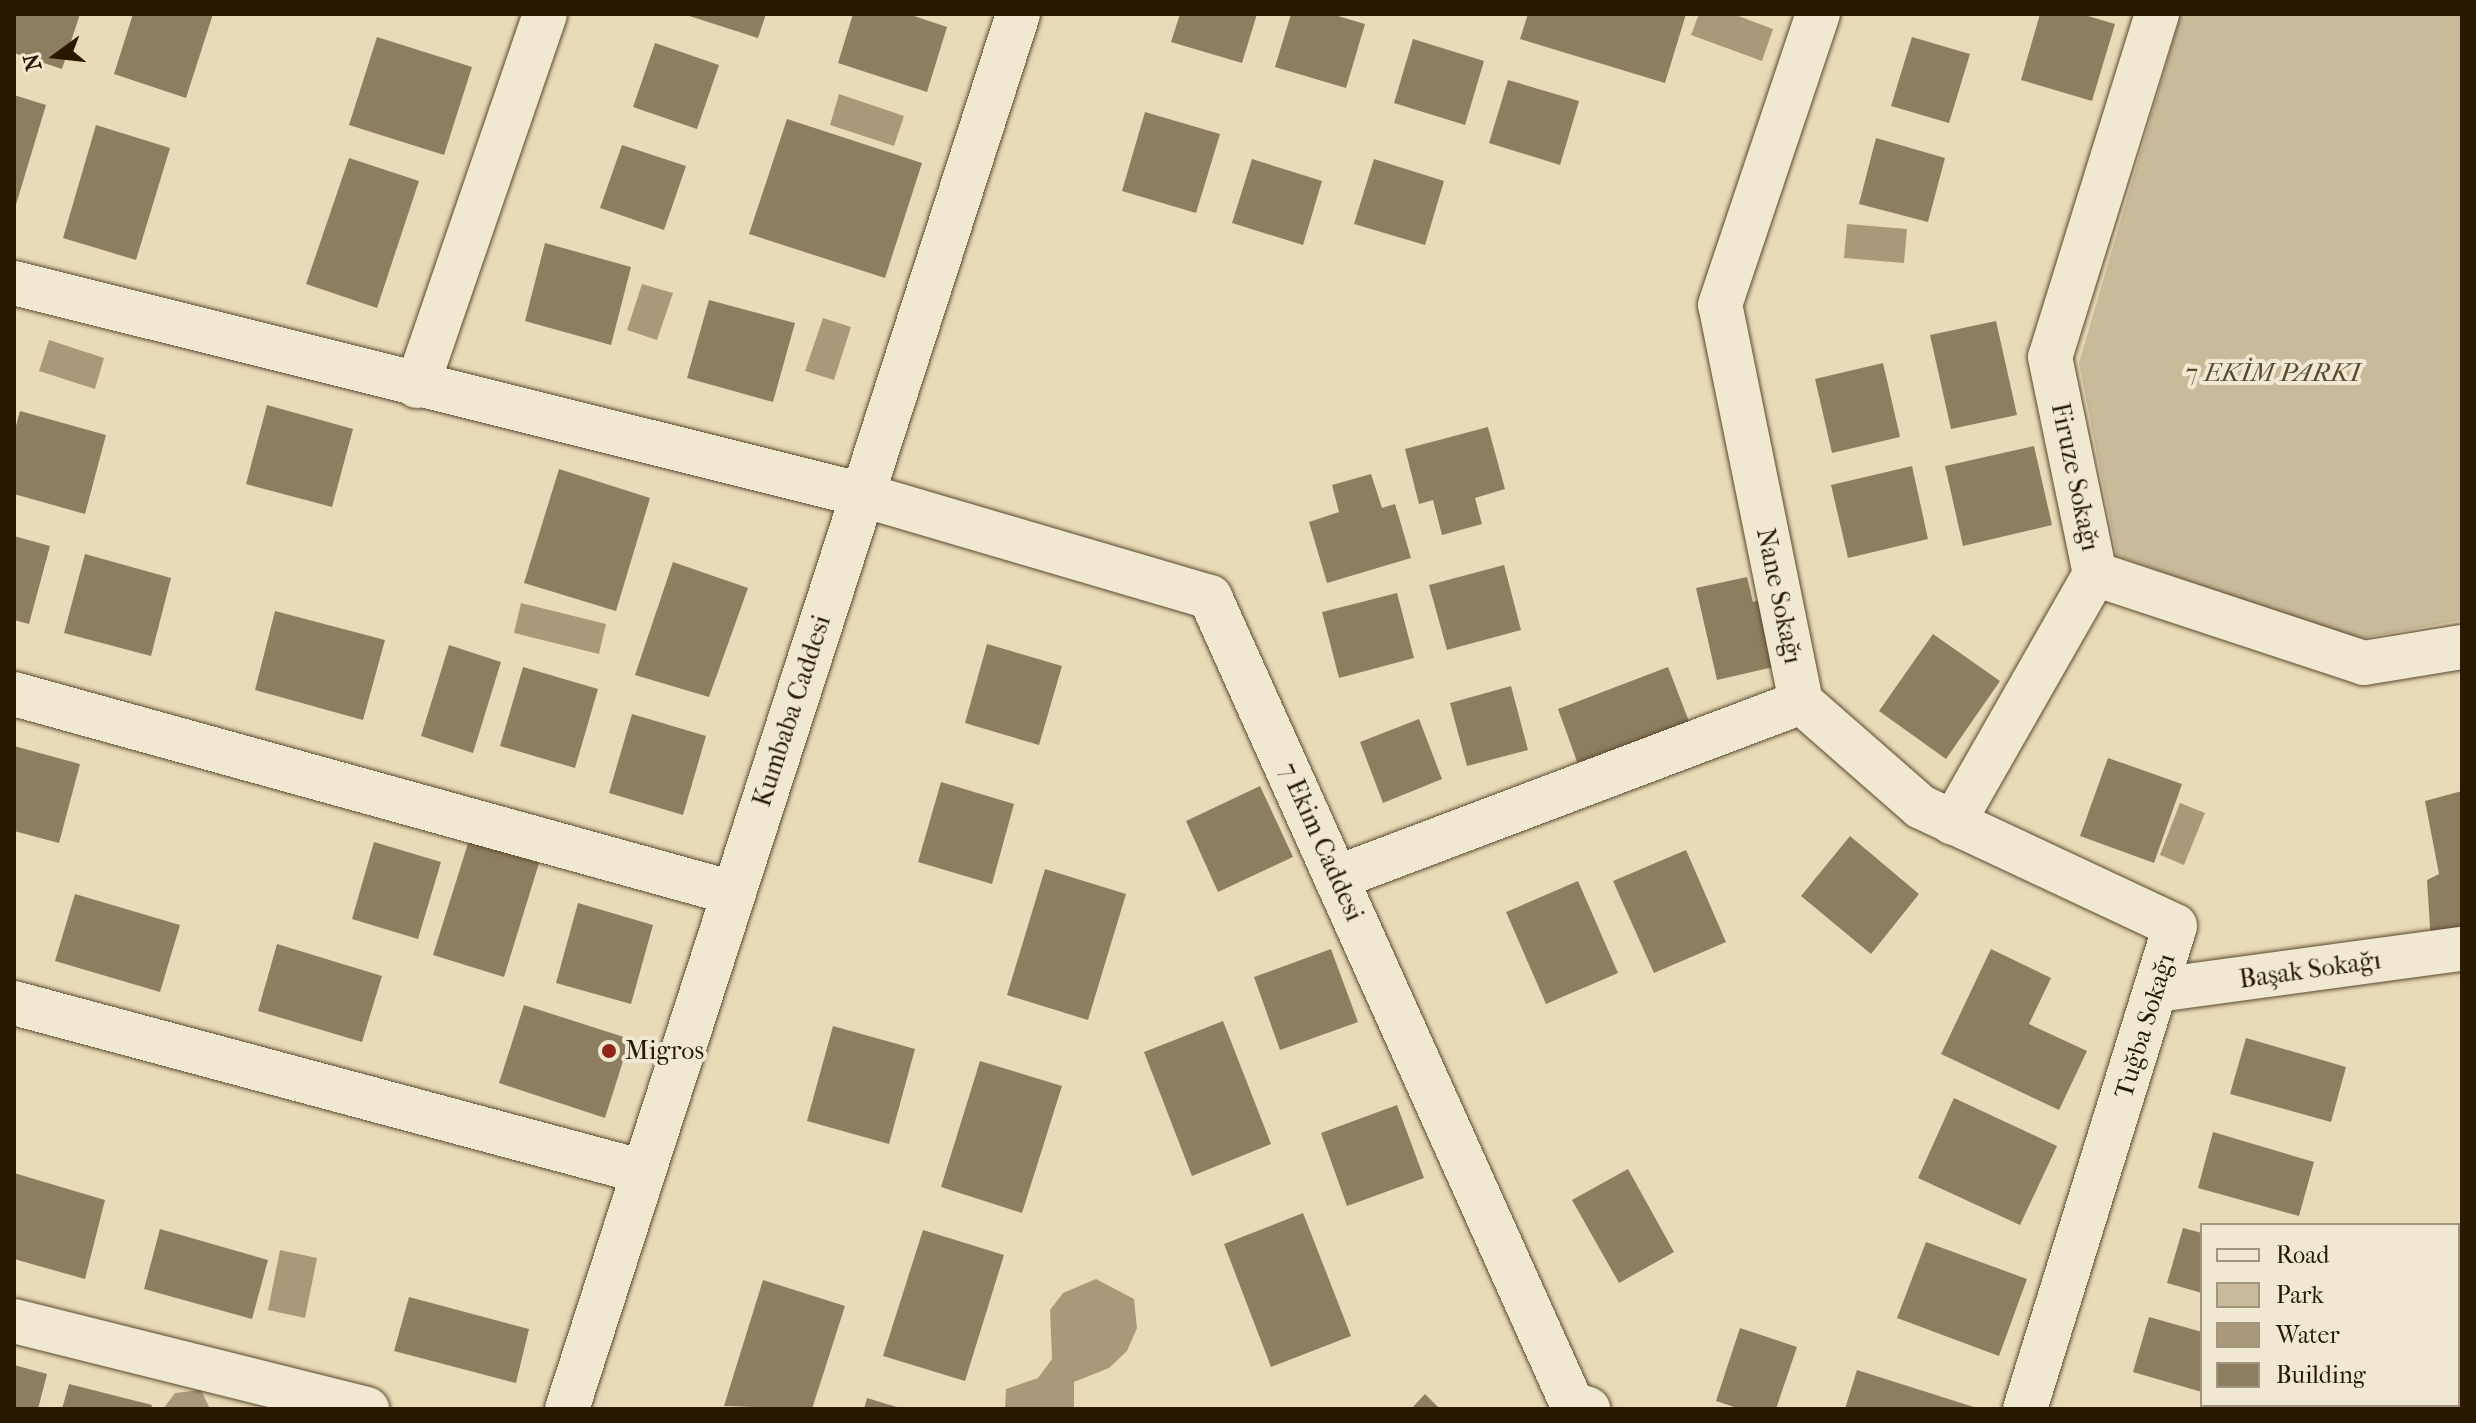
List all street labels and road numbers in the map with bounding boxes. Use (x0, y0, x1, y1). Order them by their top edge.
street label: Firuze Sokağı (2044, 400, 2106, 554)
street label: Nane Sokağı (1749, 525, 1809, 667)
street label: Kumbaba Caddesi (746, 611, 838, 811)
street label: 7 Ekim Caddesi (1272, 758, 1370, 926)
street label: Başak Sokağı (2237, 945, 2383, 995)
street label: Tuğba Sokağı (2108, 950, 2182, 1102)

